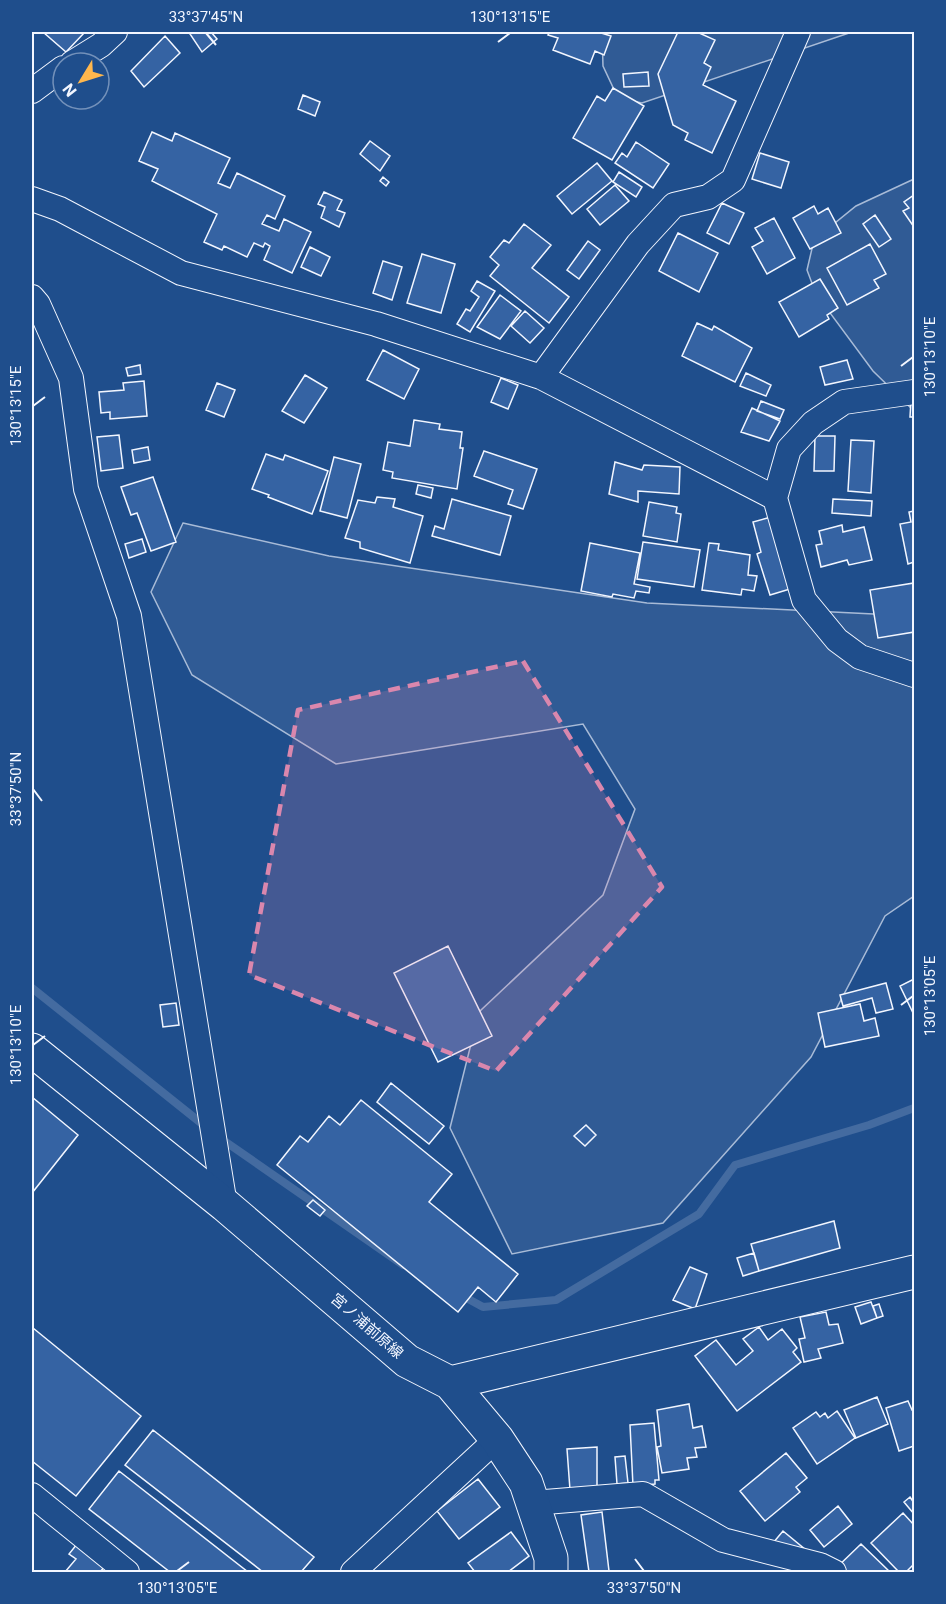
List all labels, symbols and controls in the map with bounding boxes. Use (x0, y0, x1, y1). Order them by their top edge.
text: 33°37'45"N (169, 8, 243, 26)
text: 130°13'15"E (470, 8, 551, 26)
north arrow (51, 51, 111, 111)
text: N (59, 80, 81, 100)
text: 130°13'10"E (921, 316, 939, 397)
text: 130°13'15"E (7, 365, 25, 446)
text: 33°37'50"N (7, 752, 25, 826)
text: 130°13'05"E (921, 955, 939, 1036)
text: 130°13'10"E (7, 1004, 25, 1085)
street label: 宮ノ浦前原線 (327, 1290, 407, 1362)
text: 130°13'05"E (137, 1579, 218, 1597)
text: 33°37'50"N (607, 1579, 681, 1597)

